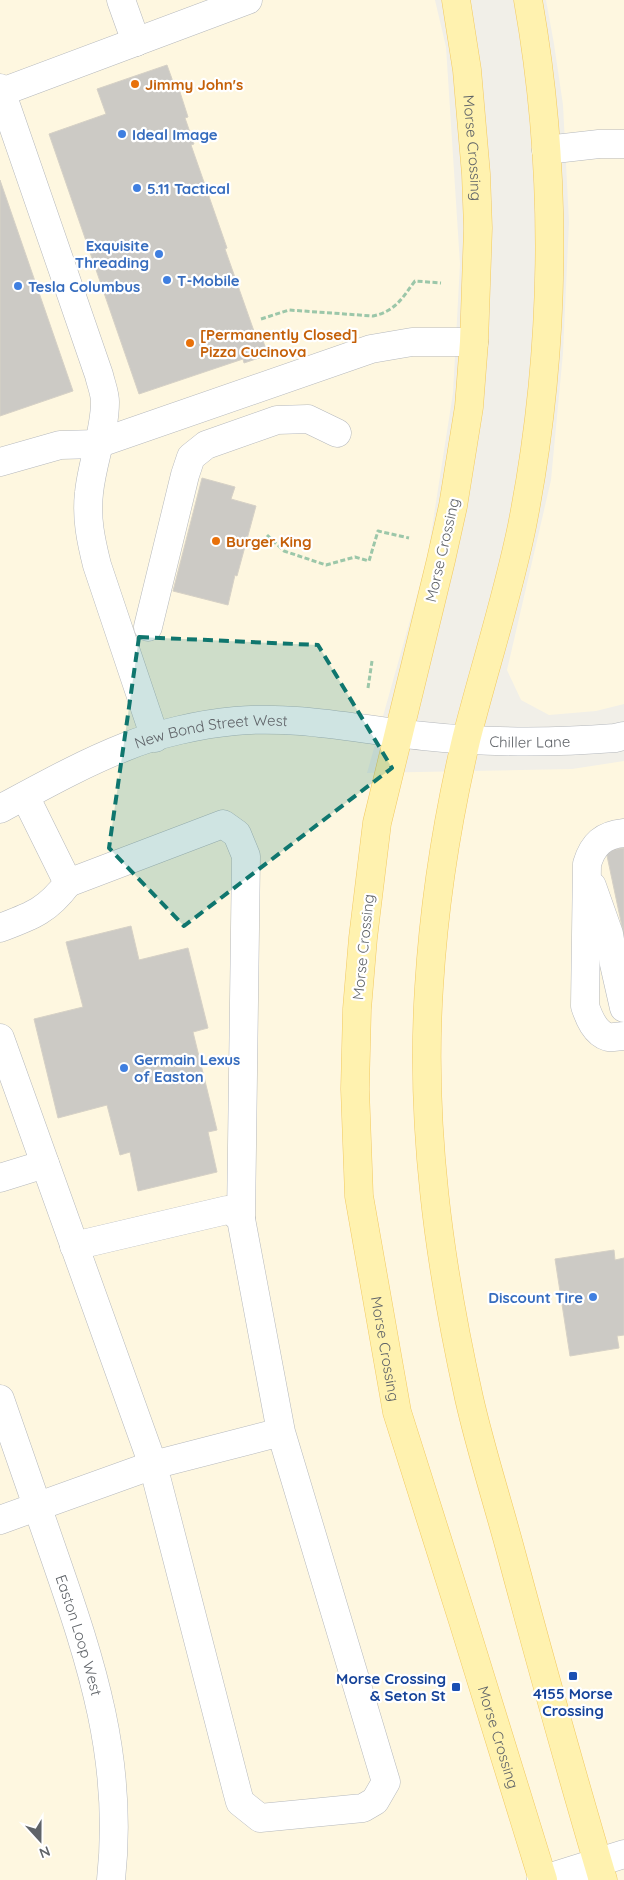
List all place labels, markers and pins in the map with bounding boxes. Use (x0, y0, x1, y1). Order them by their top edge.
place label: Jimmy John's (145, 75, 243, 94)
marker: Jimmy John's (129, 78, 141, 90)
place label: Ideal Image (132, 125, 218, 144)
marker: Ideal Image (116, 128, 128, 140)
place label: 5.11 Tactical (147, 179, 230, 198)
marker: 5.11 Tactical (131, 182, 143, 194)
place label: Exquisite Threading (75, 236, 149, 272)
marker: Exquisite Threading (153, 248, 165, 260)
place label: T-Mobile (177, 271, 240, 290)
marker: T-Mobile (161, 274, 173, 286)
place label: Tesla Columbus (28, 277, 140, 296)
marker: Tesla Columbus (12, 280, 24, 292)
place label: [Permanently Closed] Pizza Cucinova (200, 325, 358, 361)
marker: [Permanently Closed] Pizza Cucinova (184, 337, 196, 349)
place label: Burger King (226, 532, 312, 551)
marker: Burger King (210, 535, 222, 547)
place label: Germain Lexus of Easton (134, 1050, 240, 1086)
marker: Germain Lexus of Easton (118, 1062, 130, 1074)
place label: Discount Tire (488, 1288, 583, 1307)
marker: Discount Tire (587, 1291, 599, 1303)
place label: Morse Crossing & Seton St (336, 1669, 446, 1705)
marker: 4155 Morse Crossing (567, 1670, 579, 1682)
marker: Morse Crossing & Seton St (450, 1681, 462, 1693)
place label: 4155 Morse Crossing (533, 1684, 613, 1720)

